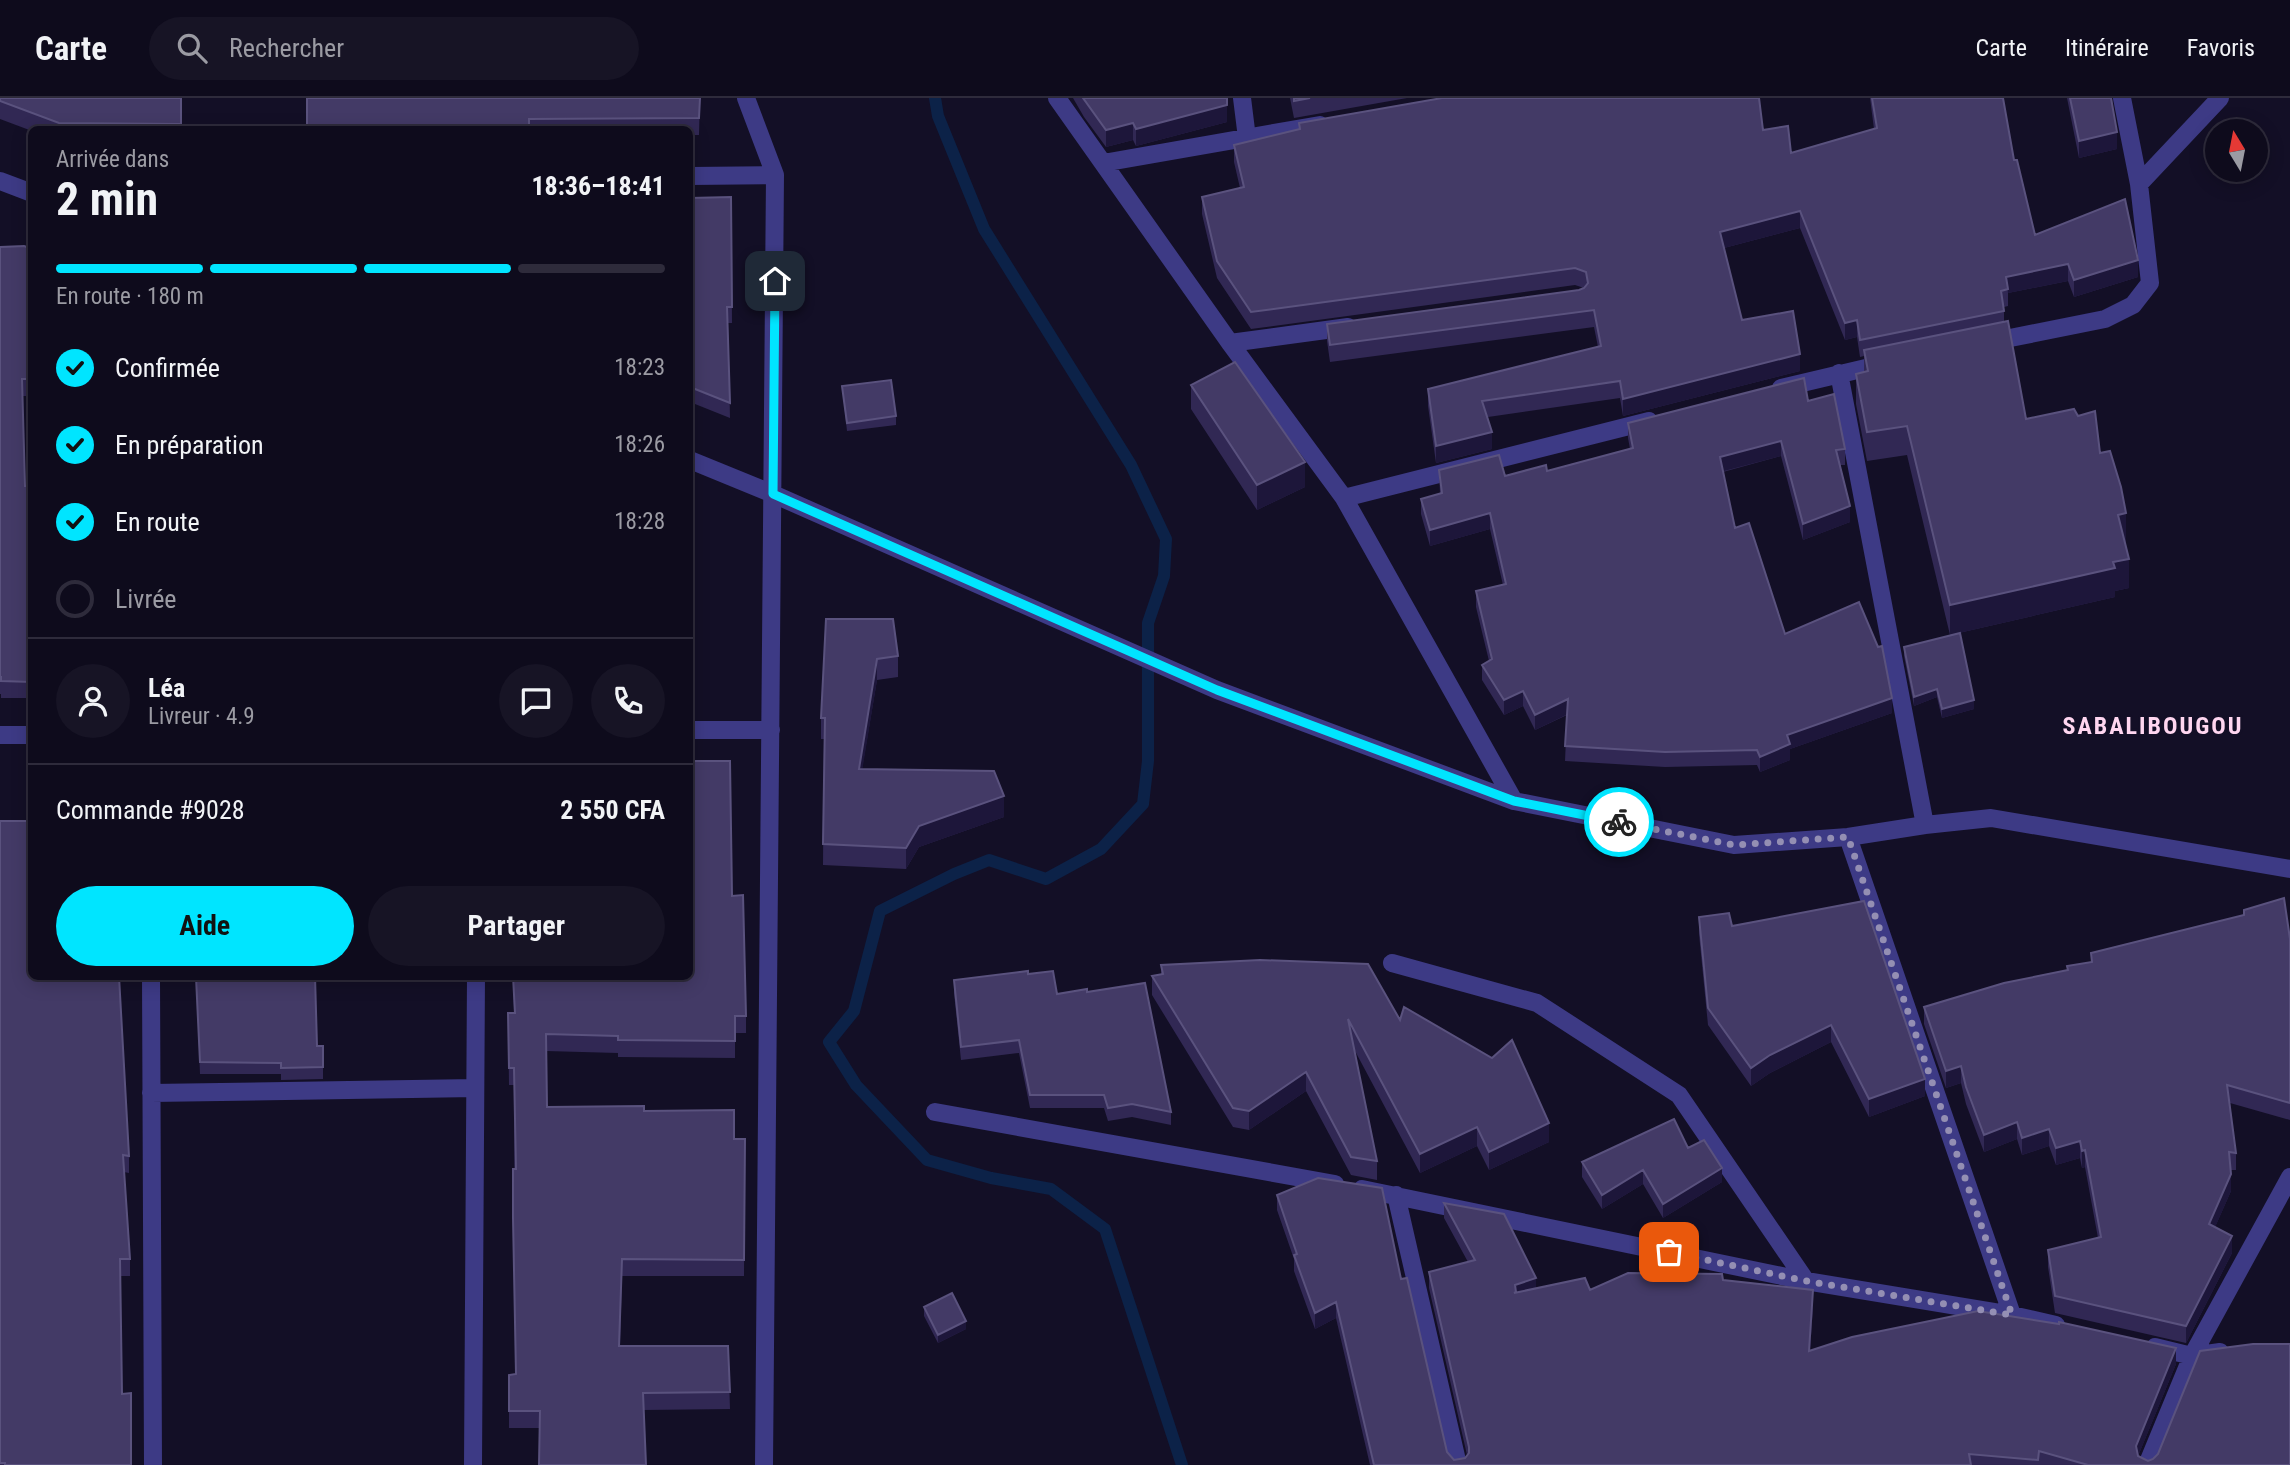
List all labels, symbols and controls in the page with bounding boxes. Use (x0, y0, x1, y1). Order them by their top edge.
search box (149, 17, 639, 80)
text: Carte (35, 29, 107, 68)
icon: search (173, 29, 211, 67)
text: Rechercher (229, 33, 344, 63)
text: Carte (1976, 34, 2027, 62)
text: Itinéraire (2065, 34, 2149, 62)
text: Favoris (2187, 34, 2255, 62)
north arrow (2205, 119, 2268, 182)
map controls (2205, 119, 2268, 182)
text: Arrivée dans (56, 146, 169, 173)
text: 18:36–18:41 (531, 171, 665, 201)
text: 2 min (56, 172, 158, 226)
pin (745, 251, 805, 311)
icon: home (756, 262, 794, 300)
text: En route · 180 m (56, 283, 204, 310)
icon: check (56, 349, 94, 387)
text: Confirmée (115, 353, 220, 383)
text: 18:23 (614, 354, 665, 381)
icon: check (56, 426, 94, 464)
text: En préparation (115, 430, 264, 460)
text: 18:26 (614, 431, 665, 458)
icon: check (56, 503, 94, 541)
text: En route (115, 507, 200, 537)
text: 18:28 (614, 508, 665, 535)
text: Livrée (115, 584, 177, 614)
button: person (56, 664, 130, 738)
button: chat (499, 664, 573, 738)
button: phone (591, 664, 665, 738)
text: Léa (148, 673, 185, 703)
text: Livreur · 4.9 (148, 703, 255, 730)
district label: SABALIBOUGOU (2063, 712, 2243, 740)
courier (1584, 787, 1654, 857)
text: Commande #9028 (56, 795, 245, 825)
text: 2 550 CFA (560, 795, 665, 825)
icon: bike (1600, 803, 1638, 841)
button: Aide (56, 886, 354, 966)
button: Partager (368, 886, 665, 966)
pin (1639, 1222, 1699, 1282)
icon: bag (1650, 1233, 1688, 1271)

